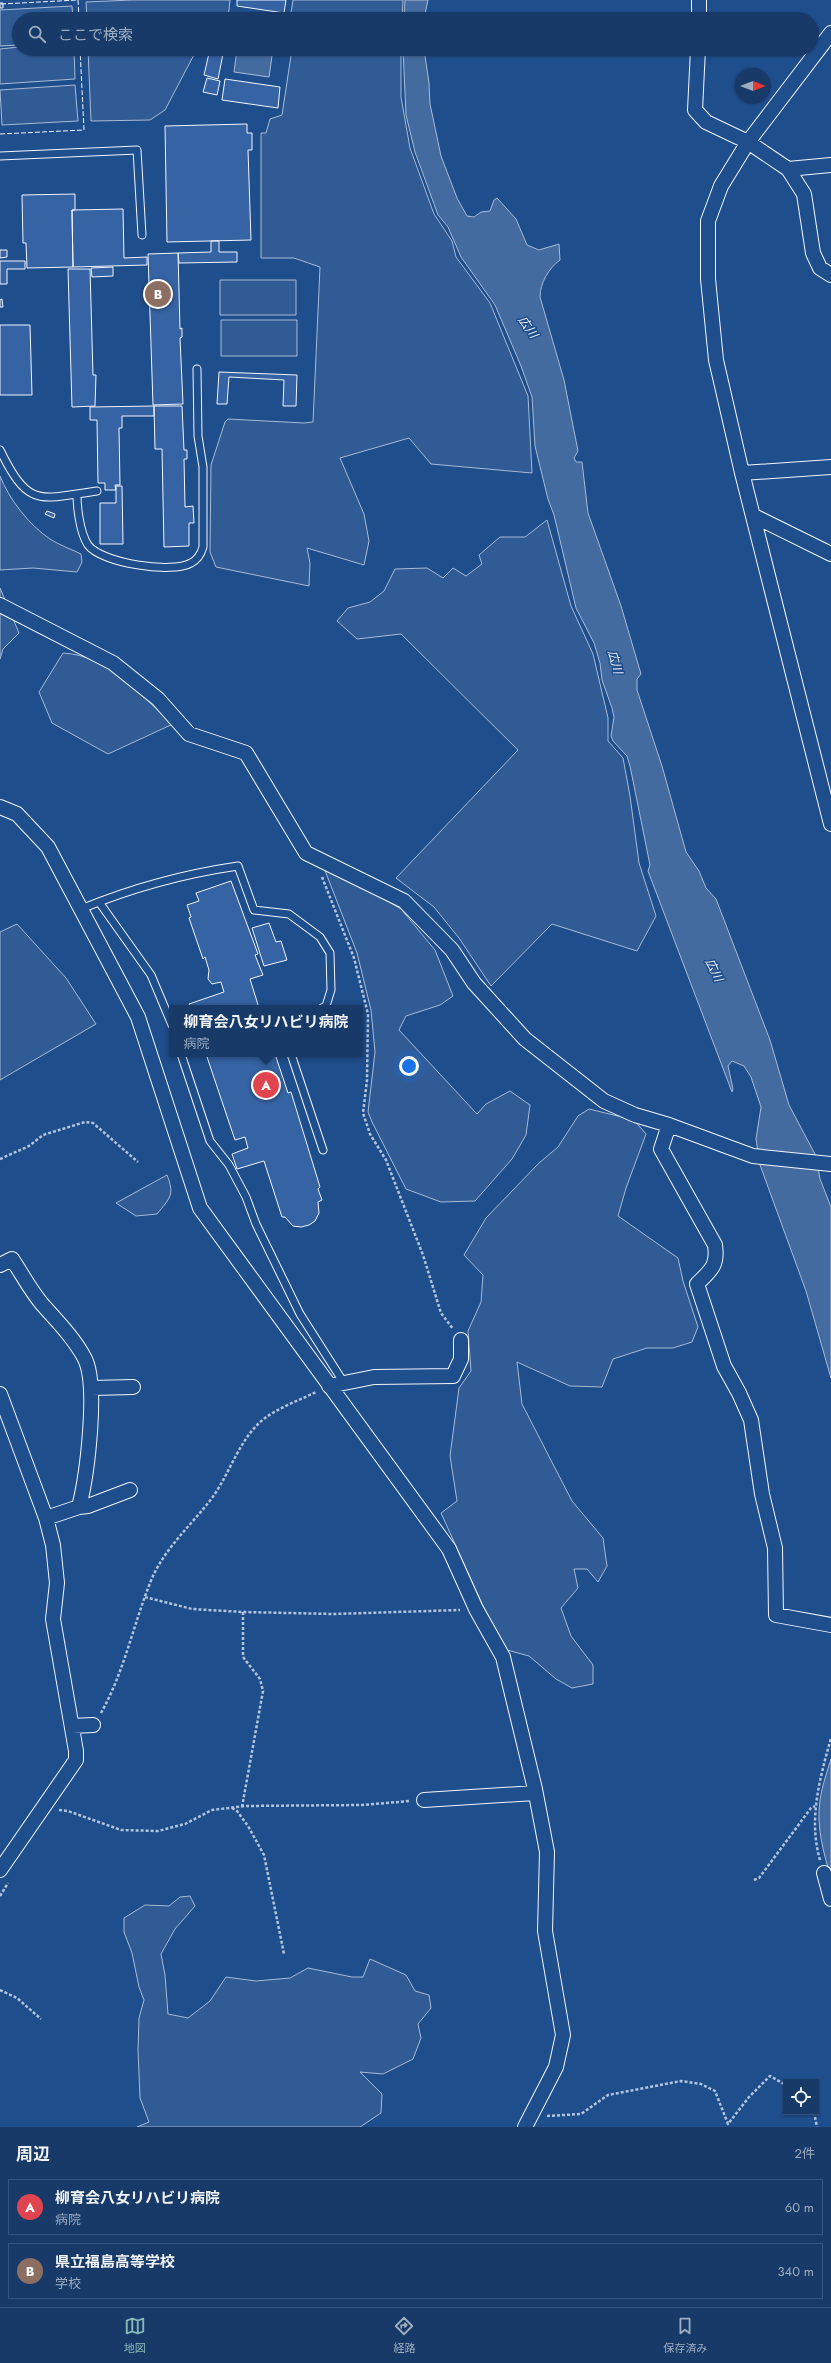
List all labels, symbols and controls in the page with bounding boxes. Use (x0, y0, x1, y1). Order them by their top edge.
search box (12, 12, 819, 56)
icon: search (26, 23, 48, 45)
text: ここで検索 (58, 24, 133, 46)
north arrow (735, 68, 771, 104)
pin: B (145, 279, 171, 309)
water label: 広川 (514, 312, 543, 344)
water label: 広川 (603, 648, 627, 678)
water label: 広川 (701, 955, 728, 987)
popup (169, 1005, 363, 1057)
text: 柳育会八女リハビリ病院 (183, 1011, 349, 1033)
text: 病院 (183, 1034, 210, 1053)
your location (399, 1056, 419, 1076)
pin: A (253, 1070, 279, 1100)
map controls (783, 2079, 819, 2115)
button: locate (783, 2079, 819, 2115)
text: 周辺 (16, 2142, 50, 2166)
text: 2件 (795, 2144, 815, 2163)
text: 柳育会八女リハビリ病院 (55, 2187, 220, 2209)
text: A (25, 2198, 35, 2217)
text: 60 m (785, 2198, 814, 2217)
text: 病院 (55, 2210, 81, 2229)
text: 県立福島高等学校 (55, 2251, 175, 2273)
text: B (26, 2262, 34, 2281)
text: 340 m (777, 2262, 814, 2281)
text: 学校 (55, 2274, 81, 2293)
tab: 地図 (124, 2315, 146, 2356)
tab: 経路 (393, 2315, 415, 2356)
tab: 保存済み (663, 2315, 707, 2356)

